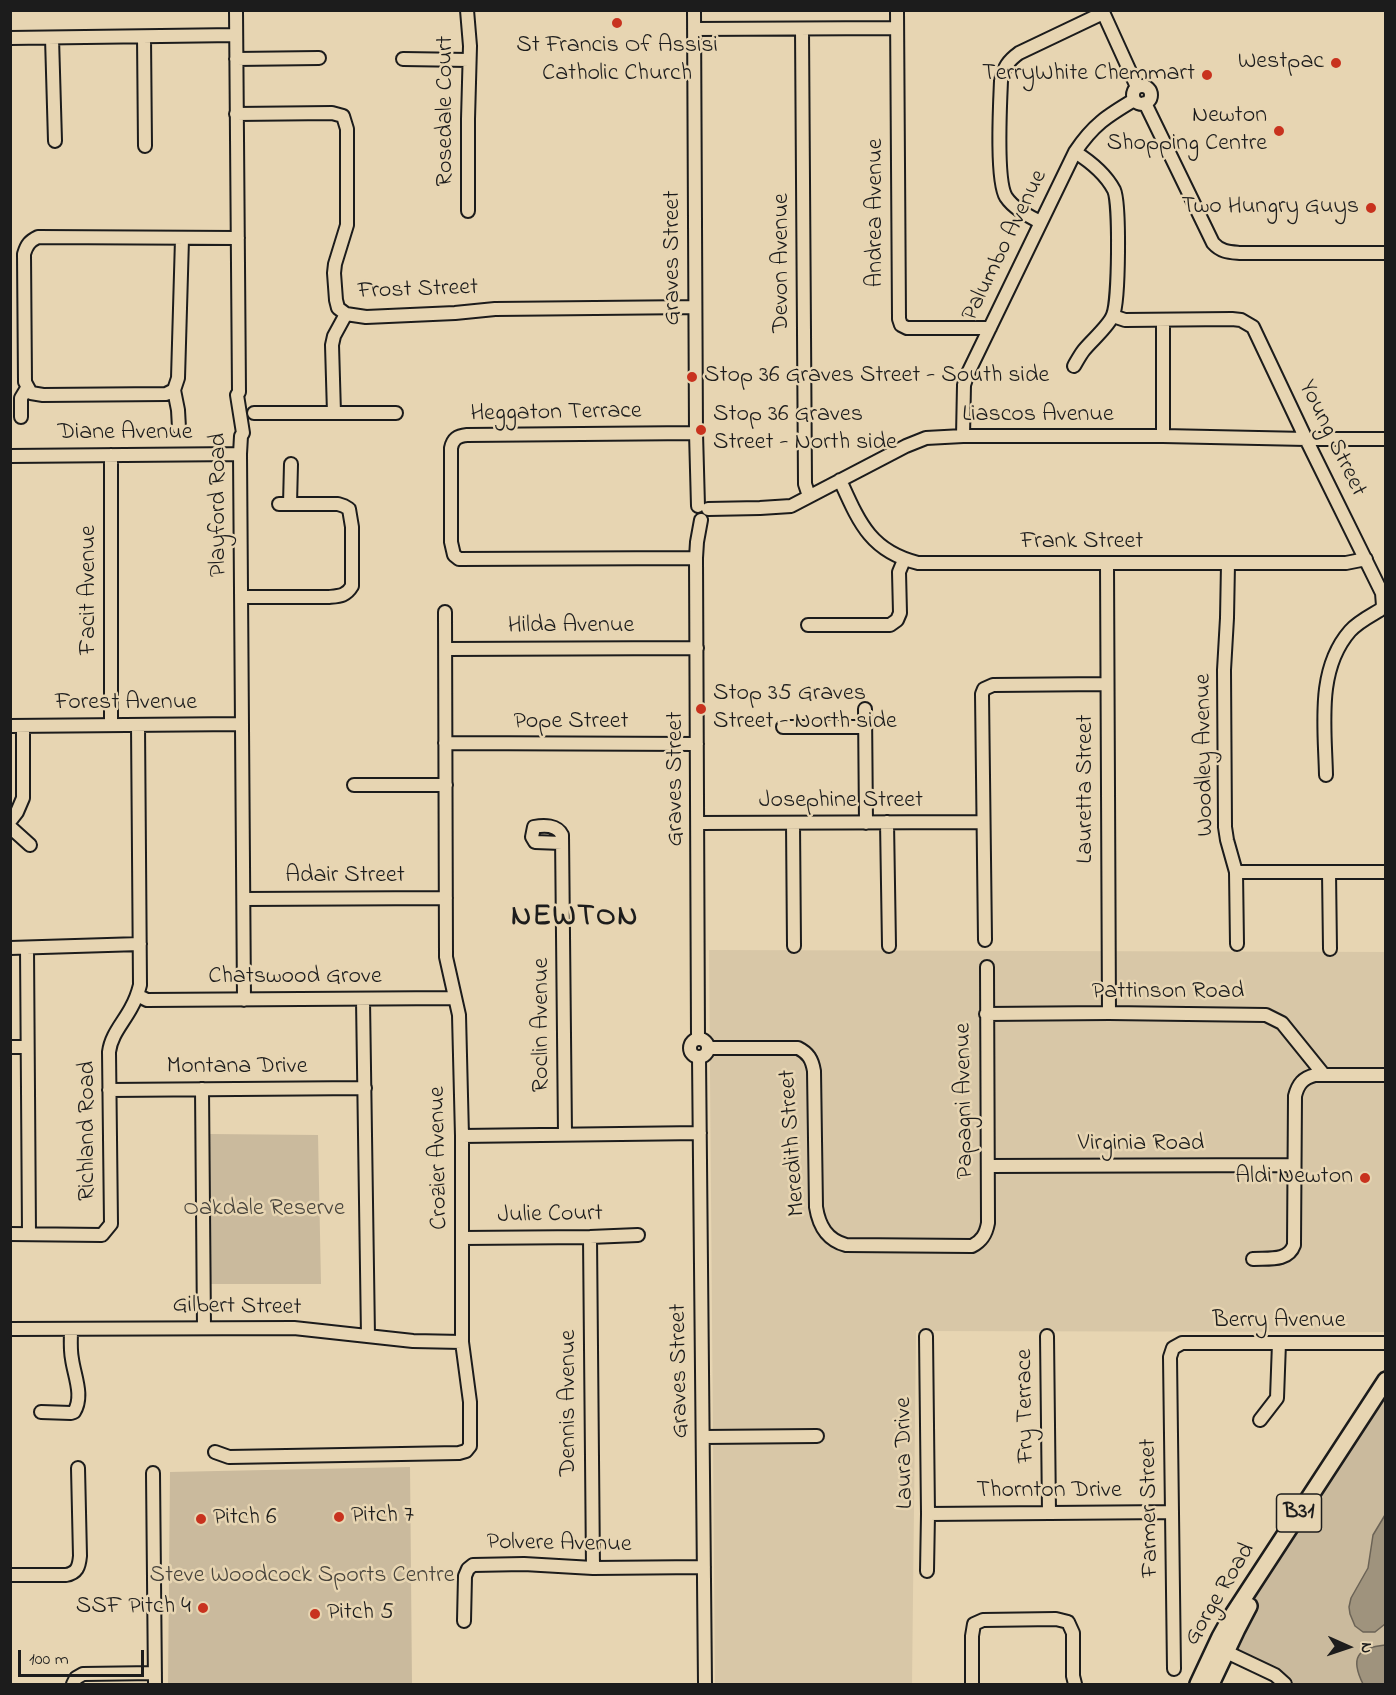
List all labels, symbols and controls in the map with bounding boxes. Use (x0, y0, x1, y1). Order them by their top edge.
marker: St Francis Of Assisi Catholic Church (610, 16, 624, 30)
place label: St Francis Of Assisi Catholic Church (516, 33, 718, 89)
street label: Rosedale Court (433, 36, 461, 186)
place label: Westpac (1238, 49, 1324, 77)
marker: Westpac (1329, 56, 1343, 70)
place label: TerryWhite Chemmart (982, 61, 1195, 89)
marker: TerryWhite Chemmart (1200, 68, 1214, 82)
place label: Newton Shopping Centre (1107, 103, 1267, 159)
marker: Newton Shopping Centre (1272, 124, 1286, 138)
street label: Andrea Avenue (863, 138, 891, 288)
street label: Palumbo Avenue (957, 166, 1055, 326)
street label: Graves Street (660, 191, 688, 325)
street label: Devon Avenue (769, 193, 797, 333)
place label: Two Hungry Guys (1181, 194, 1359, 222)
marker: Two Hungry Guys (1364, 201, 1378, 215)
street label: Frost Street (357, 275, 479, 307)
place label: Stop 36 Graves Street - South side (704, 363, 1049, 391)
marker: Stop 36 Graves Street - South side (685, 370, 699, 384)
street label: Young Street (1291, 376, 1371, 502)
street label: Heggaton Terrace (470, 398, 642, 430)
place label: Stop 36 Graves Street - North side (713, 402, 897, 458)
street label: Liascos Avenue (962, 402, 1114, 430)
street label: Diane Avenue (57, 420, 193, 448)
marker: Stop 36 Graves Street - North side (694, 423, 708, 437)
street label: Playford Road (206, 433, 234, 577)
street label: Facit Avenue (76, 525, 104, 655)
street label: Frank Street (1021, 529, 1143, 557)
street label: Hilda Avenue (508, 613, 634, 641)
street label: Woodley Avenue (1190, 673, 1222, 837)
place label: Stop 35 Graves Street - North side (713, 681, 897, 737)
street label: Forest Avenue (55, 690, 197, 718)
marker: Stop 35 Graves Street - North side (694, 702, 708, 716)
street label: Pope Street (513, 709, 629, 737)
street label: Graves Street (663, 712, 691, 846)
street label: Lauretta Street (1073, 714, 1101, 864)
street label: Josephine Street (759, 788, 923, 816)
street label: Adair Street (285, 863, 405, 891)
district label: NEWTON (511, 901, 639, 937)
street label: Roclin Avenue (529, 958, 557, 1092)
street label: Chatswood Grove (208, 964, 382, 992)
street label: Pattinson Road (1092, 979, 1244, 1007)
street label: Papagni Avenue (950, 1023, 982, 1179)
street label: Montana Drive (167, 1054, 307, 1082)
street label: Richland Road (75, 1061, 103, 1201)
street label: Meredith Street (774, 1069, 814, 1217)
street label: Crozier Avenue (424, 1086, 456, 1230)
street label: Virginia Road (1078, 1131, 1204, 1159)
place label: Aldi Newton (1235, 1164, 1353, 1192)
marker: Aldi Newton (1358, 1171, 1372, 1185)
park label: Oakdale Reserve (183, 1196, 345, 1224)
street label: Julie Court (497, 1201, 603, 1231)
street label: Gilbert Street (172, 1292, 302, 1324)
street label: Graves Street (665, 1303, 697, 1439)
street label: Berry Avenue (1213, 1308, 1345, 1336)
street label: Dennis Avenue (556, 1330, 584, 1476)
street label: Fry Terrace (1012, 1349, 1042, 1463)
street label: Laura Drive (891, 1397, 921, 1509)
street label: Farmer Street (1135, 1438, 1167, 1578)
street label: Thornton Drive (976, 1478, 1122, 1506)
road number: B31 (1276, 1494, 1322, 1532)
place label: Pitch 7 (351, 1503, 414, 1531)
place label: Pitch 6 (213, 1505, 276, 1533)
marker: Pitch 7 (332, 1510, 346, 1524)
marker: Pitch 6 (194, 1512, 208, 1526)
street label: Polvere Avenue (486, 1529, 632, 1561)
street label: Gorge Road (1179, 1538, 1263, 1652)
park label: Steve Woodcock Sports Centre (150, 1563, 454, 1591)
place label: SSF Pitch 4 (76, 1594, 191, 1622)
place label: Pitch 5 (327, 1600, 394, 1628)
marker: SSF Pitch 4 (196, 1601, 210, 1615)
marker: Pitch 5 (308, 1607, 322, 1621)
north arrow (1318, 1617, 1378, 1677)
scale bar (21, 1638, 147, 1676)
text: N (1354, 1642, 1378, 1654)
text: 100 m (29, 1647, 69, 1673)

